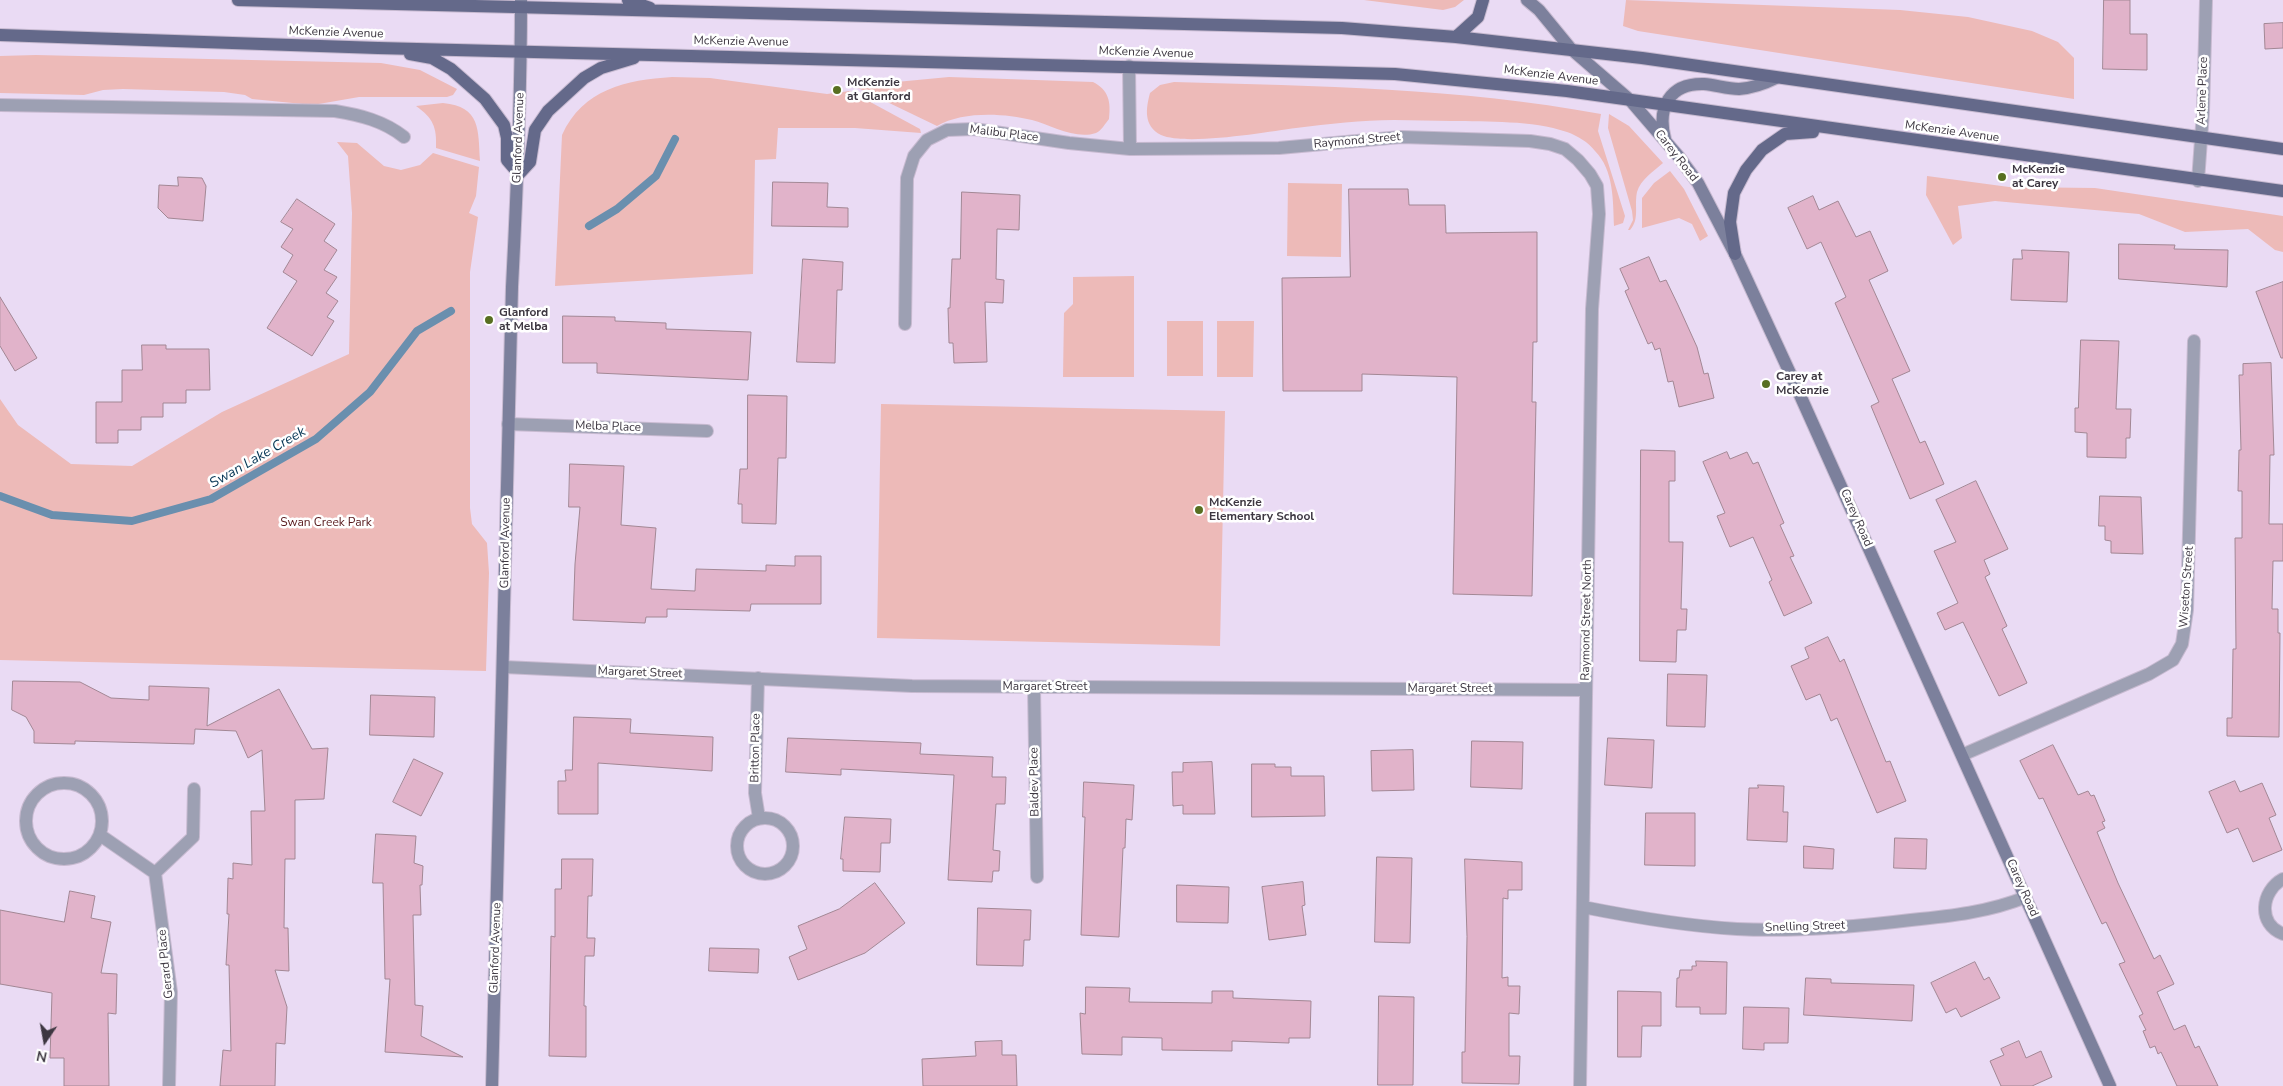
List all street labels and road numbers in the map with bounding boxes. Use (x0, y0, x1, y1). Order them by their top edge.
street label: McKenzie Avenue (288, 24, 384, 42)
street label: McKenzie Avenue (693, 34, 789, 50)
street label: McKenzie Avenue (1098, 44, 1194, 62)
street label: Arlene Place (2195, 57, 2211, 125)
street label: McKenzie Avenue (1503, 63, 1599, 89)
street label: Glanford Avenue (510, 92, 528, 184)
street label: McKenzie Avenue (1904, 118, 2000, 146)
street label: Malibu Place (969, 123, 1039, 145)
street label: Carey Road (1651, 127, 1701, 185)
street label: Raymond Street (1313, 130, 1401, 152)
street label: Melba Place (575, 419, 641, 435)
street label: Carey Road (1837, 487, 1875, 549)
street label: Glanford Avenue (498, 497, 514, 589)
street label: Wiseton Street (2177, 546, 2197, 628)
street label: Raymond Street North (1579, 559, 1595, 681)
street label: Margaret Street (597, 664, 683, 682)
street label: Margaret Street (1003, 680, 1087, 694)
street label: Margaret Street (1408, 682, 1492, 696)
street label: Britton Place (748, 713, 764, 783)
street label: Baldev Place (1027, 747, 1043, 817)
street label: Carey Road (2003, 857, 2041, 919)
street label: Glanford Avenue (487, 902, 505, 994)
street label: Snelling Street (1765, 918, 1845, 936)
street label: Gerard Place (155, 929, 177, 999)

